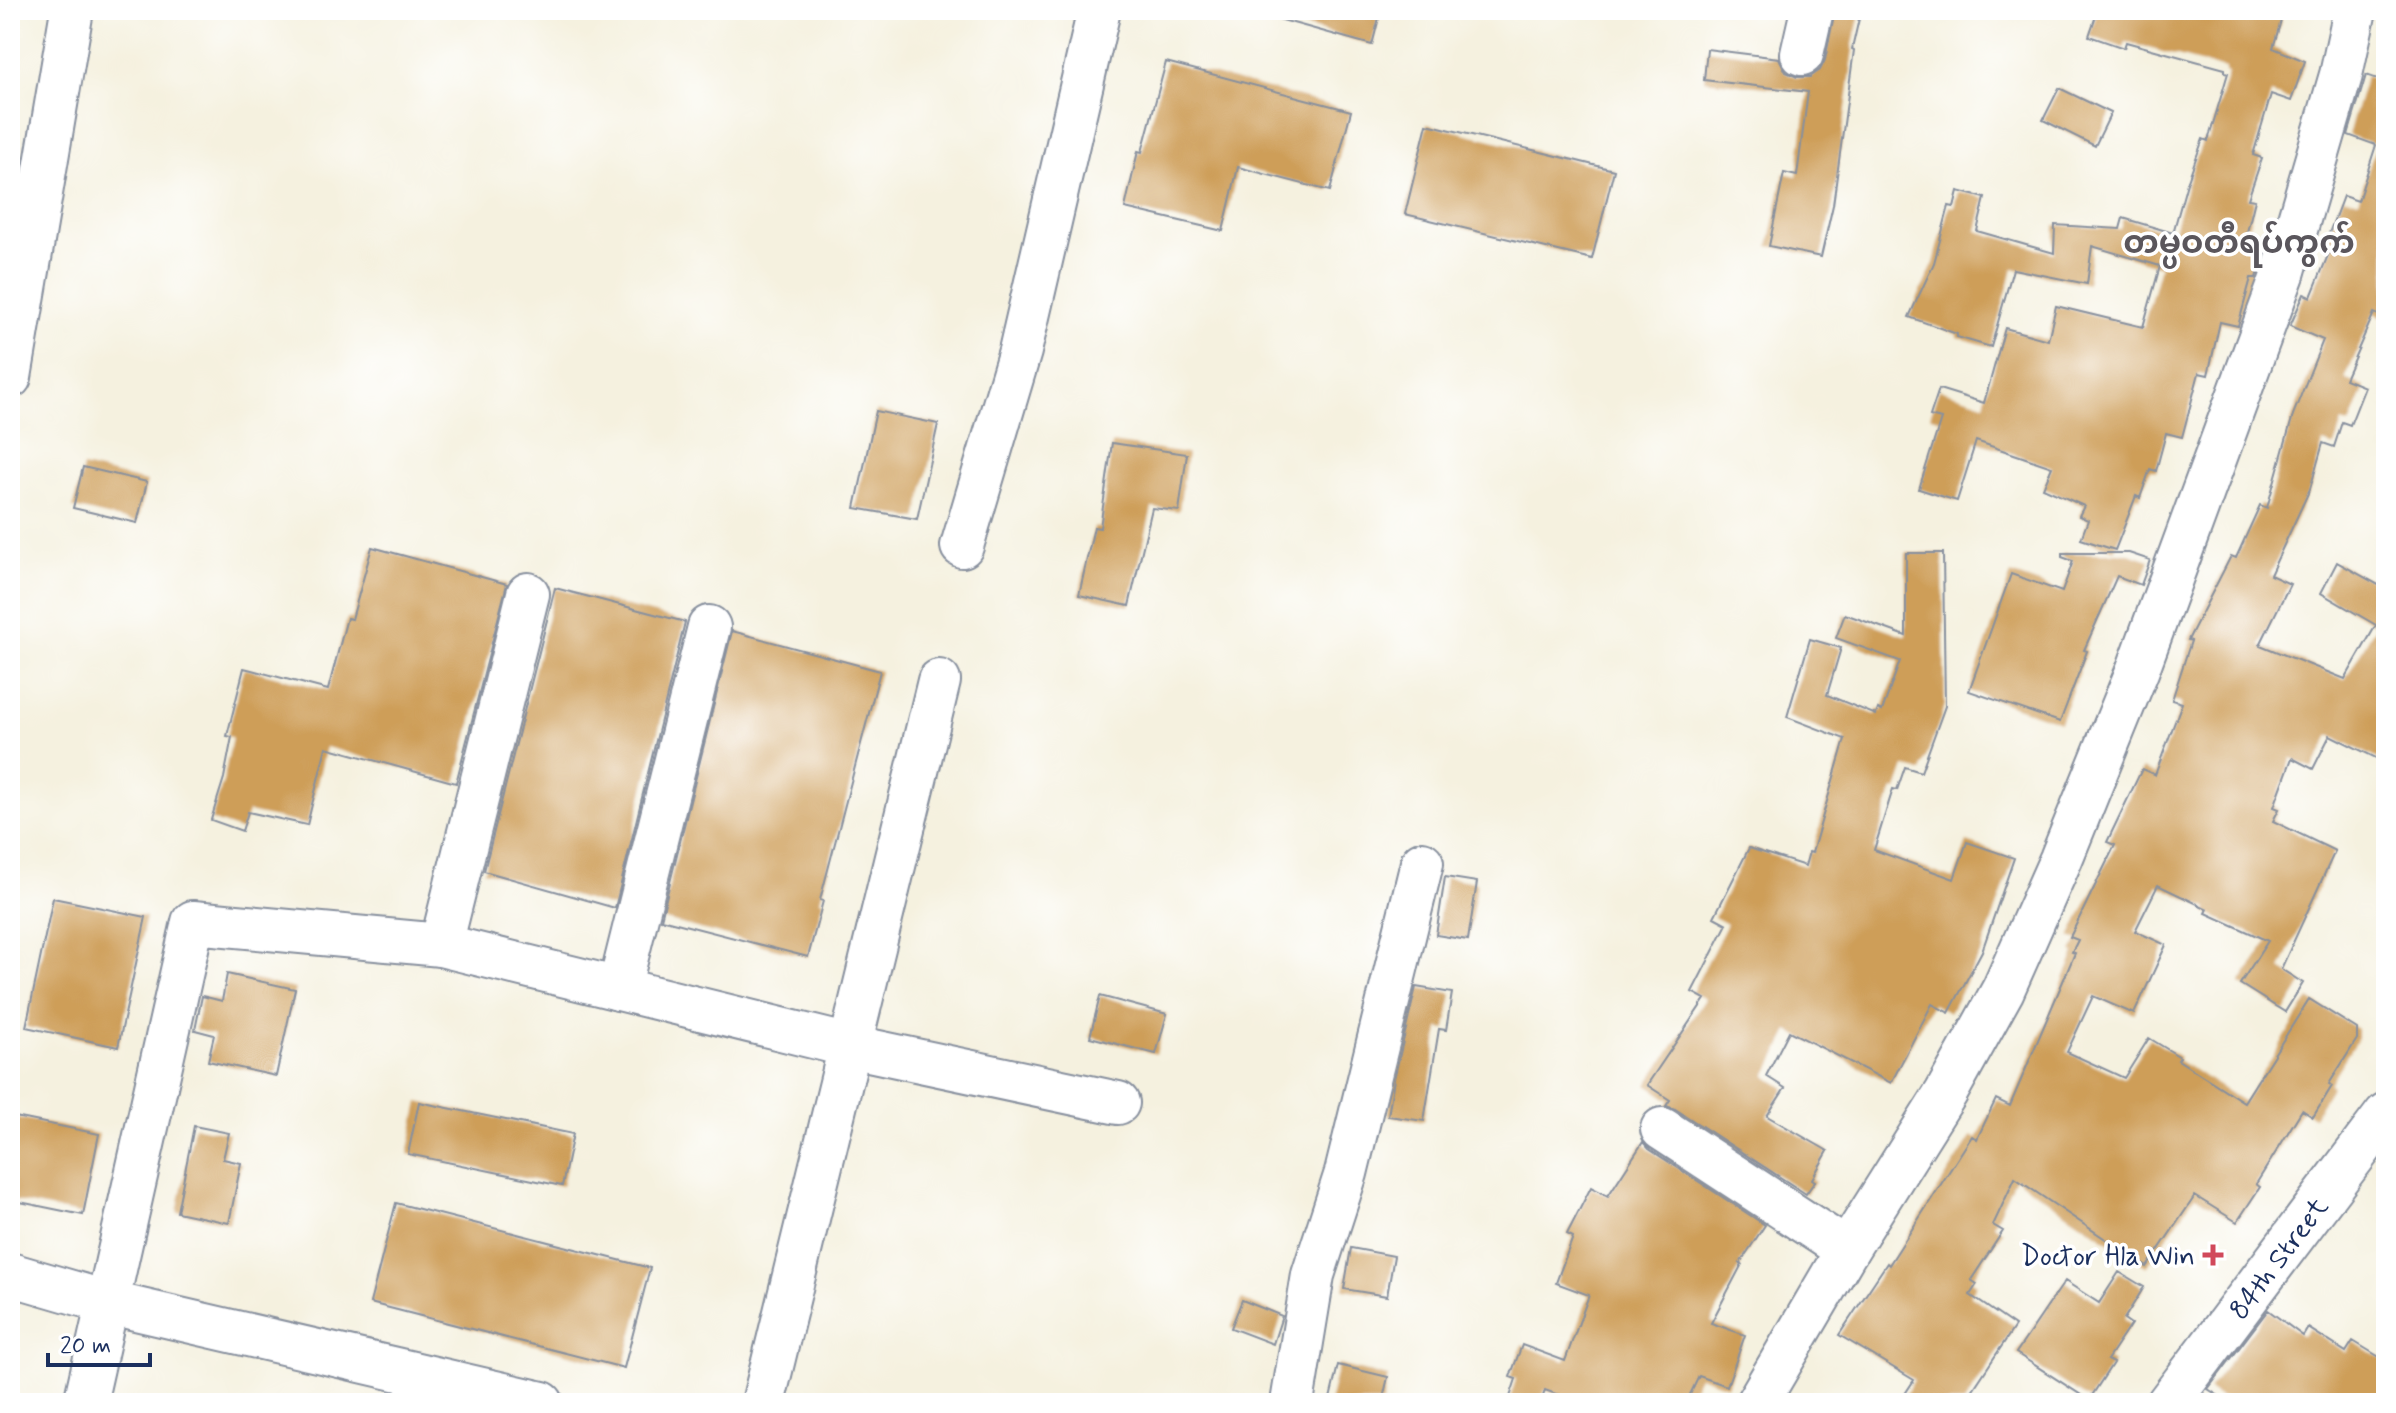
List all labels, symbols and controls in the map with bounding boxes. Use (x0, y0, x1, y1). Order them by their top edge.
district label: တမ္ပဝတီရပ်ကွက် (2123, 220, 2355, 269)
street label: 84th Street (2221, 1190, 2338, 1328)
place label: Doctor Hla Win (2021, 1239, 2195, 1276)
marker: Doctor Hla Win (2202, 1244, 2224, 1266)
scale bar (48, 1317, 150, 1367)
text: 20 m (60, 1331, 111, 1362)

